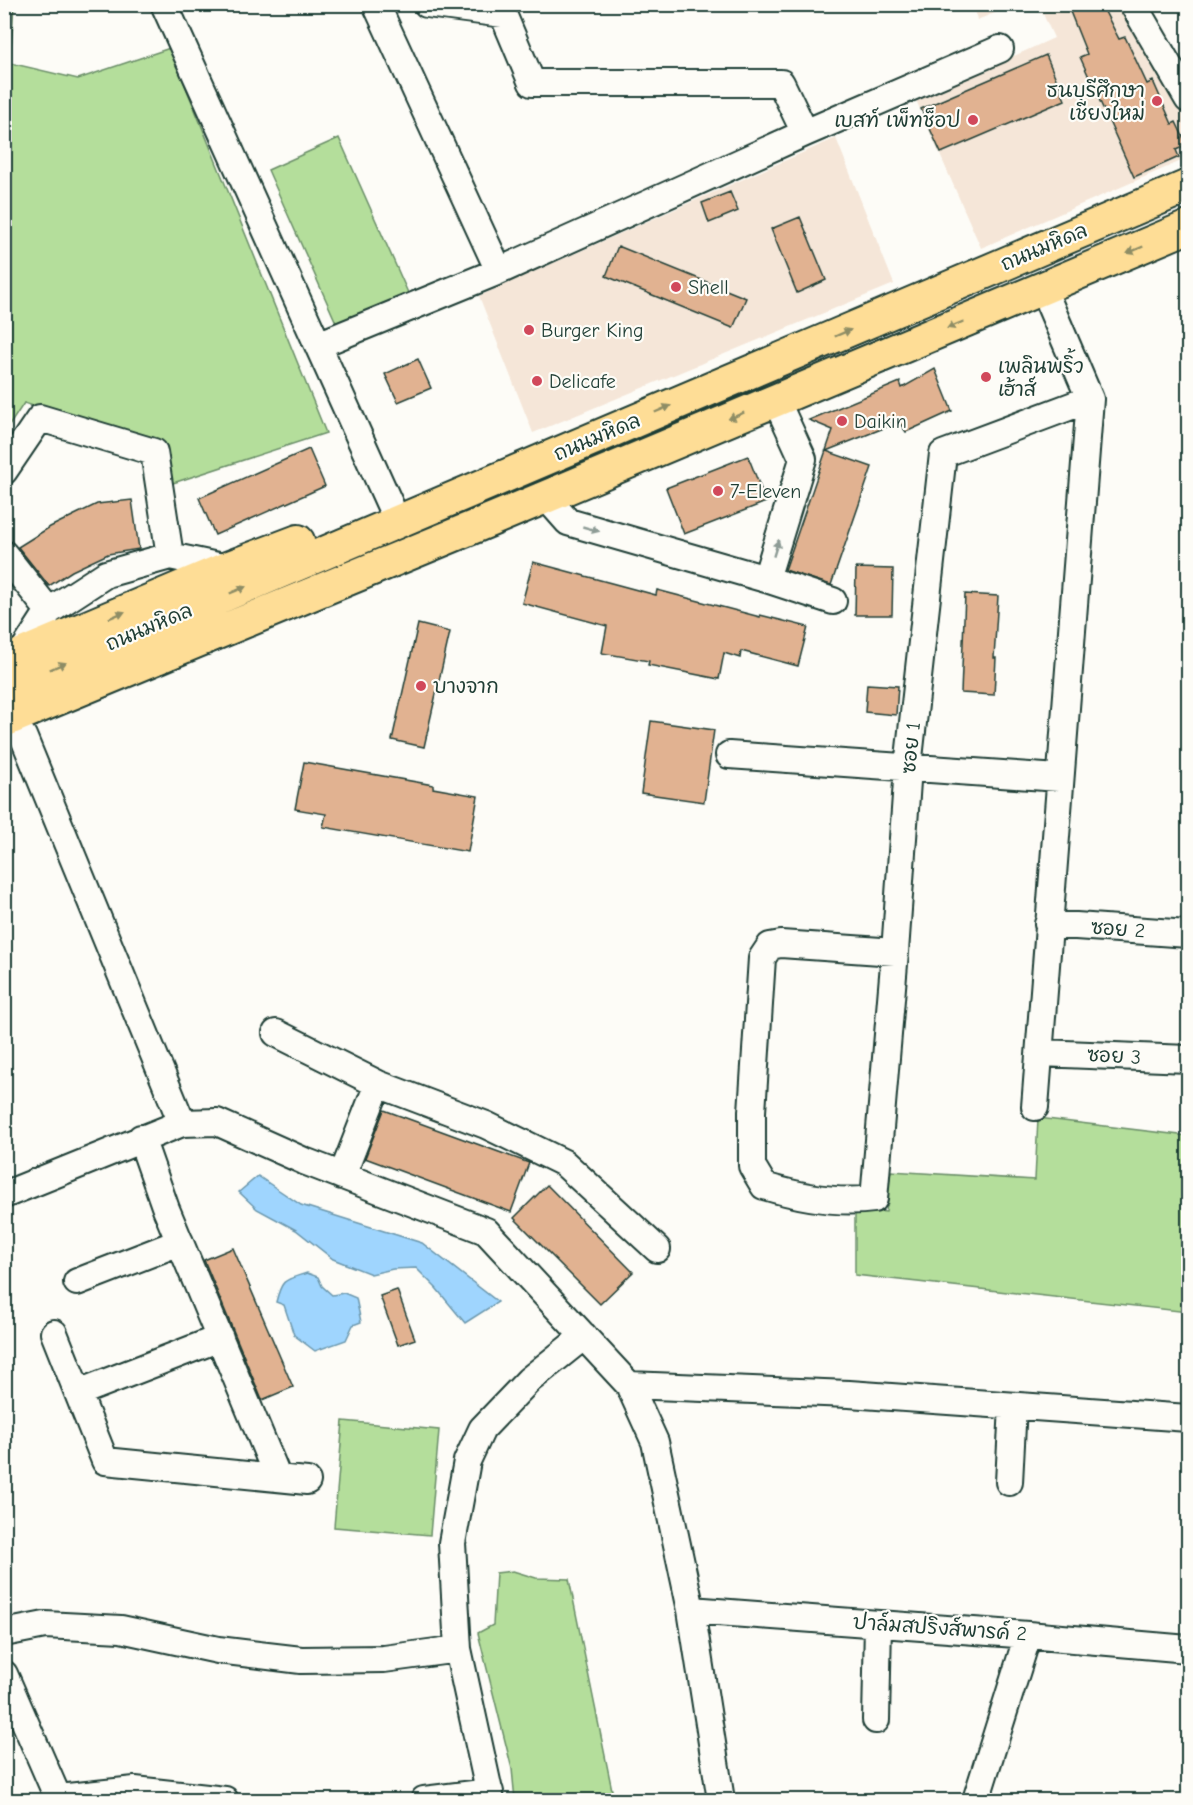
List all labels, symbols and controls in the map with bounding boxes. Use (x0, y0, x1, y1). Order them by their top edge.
place label: ธนบุรีศึกษา เชียงใหม่ (1046, 78, 1145, 125)
marker: ธนบุรีศึกษา เชียงใหม่ (1150, 94, 1164, 108)
place label: เบสท์ เพ็ทช็อป (834, 107, 961, 132)
marker: เบสท์ เพ็ทช็อป (966, 113, 980, 127)
street label: ถนนมหิดล (997, 218, 1091, 276)
one-way arrow (1125, 245, 1143, 255)
place label: Shell (688, 276, 729, 299)
marker: Shell (669, 280, 683, 294)
place label: Burger King (541, 319, 644, 342)
one-way arrow (946, 321, 964, 330)
marker: Burger King (522, 323, 536, 337)
one-way arrow (834, 327, 852, 337)
place label: เพลินพริ้ว เฮ้าส์ (998, 347, 1084, 401)
place label: Delicafe (549, 370, 616, 393)
marker: เพลินพริ้ว เฮ้าส์ (979, 370, 993, 384)
marker: Delicafe (530, 374, 544, 388)
one-way arrow (655, 404, 673, 414)
street label: ถนนมหิดล (550, 408, 644, 466)
place label: Daikin (854, 410, 907, 433)
one-way arrow (727, 412, 745, 421)
marker: Daikin (835, 414, 849, 428)
place label: 7-Eleven (730, 480, 801, 503)
marker: 7-Eleven (711, 484, 725, 498)
one-way arrow (582, 525, 600, 534)
one-way arrow (772, 539, 781, 557)
one-way arrow (229, 585, 247, 594)
street label: ถนนมหิดล (102, 598, 196, 656)
one-way arrow (108, 610, 126, 620)
one-way arrow (50, 661, 68, 671)
place label: บางจาก (433, 675, 499, 698)
marker: บางจาก (414, 679, 428, 693)
street label: ซอย 1 (897, 721, 925, 775)
street label: ซอย 2 (1090, 916, 1146, 942)
street label: ซอย 3 (1086, 1043, 1142, 1069)
street label: ปาล์มสปริงส์พารค์ 2 (852, 1608, 1028, 1646)

